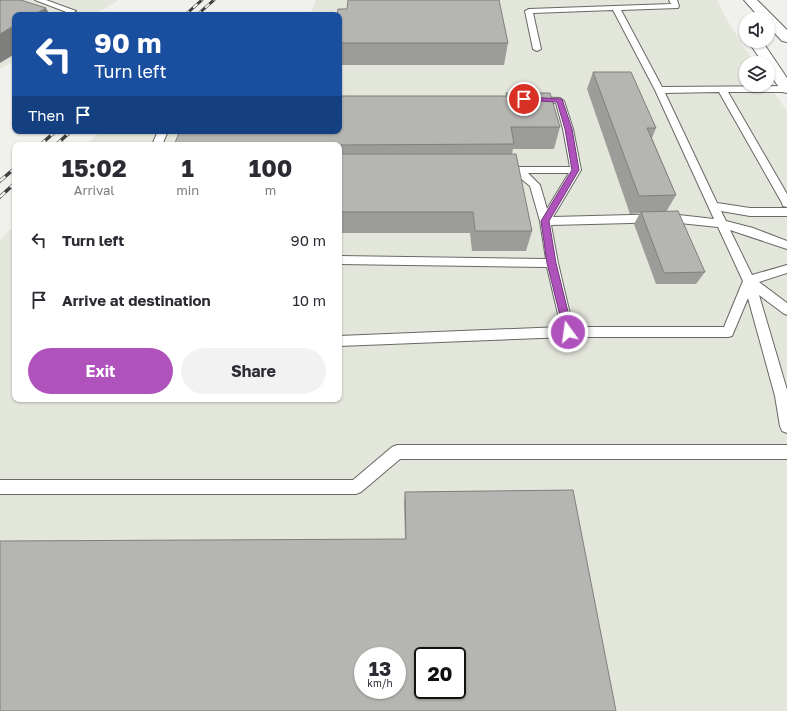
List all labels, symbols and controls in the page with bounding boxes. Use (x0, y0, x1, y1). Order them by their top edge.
map controls (739, 12, 775, 92)
button: sound (739, 12, 775, 48)
text: 90 m (94, 26, 161, 59)
icon: left (28, 28, 80, 80)
button: layers (739, 56, 775, 92)
text: Turn left (94, 60, 167, 82)
pin (507, 82, 541, 116)
icon: arrive (513, 88, 535, 110)
icon: arrive (72, 104, 94, 126)
text: Then (28, 106, 64, 124)
text: 15:02 (62, 153, 127, 182)
text: 1 (181, 153, 194, 182)
text: 100 (249, 153, 292, 182)
text: Arrival (74, 182, 114, 198)
text: min (176, 182, 199, 198)
text: m (265, 182, 276, 198)
icon: left (28, 229, 50, 251)
text: Turn left (62, 231, 124, 249)
text: 90 m (291, 231, 326, 249)
icon: arrive (28, 289, 50, 311)
text: Arrive at destination (62, 291, 211, 309)
text: 10 m (292, 291, 326, 309)
position arrow (547, 311, 589, 353)
button: Exit (28, 348, 173, 394)
button: Share (181, 348, 326, 394)
speed limit sign: 20 (414, 647, 466, 699)
text: 13 (369, 656, 391, 680)
text: km/h (367, 677, 393, 689)

